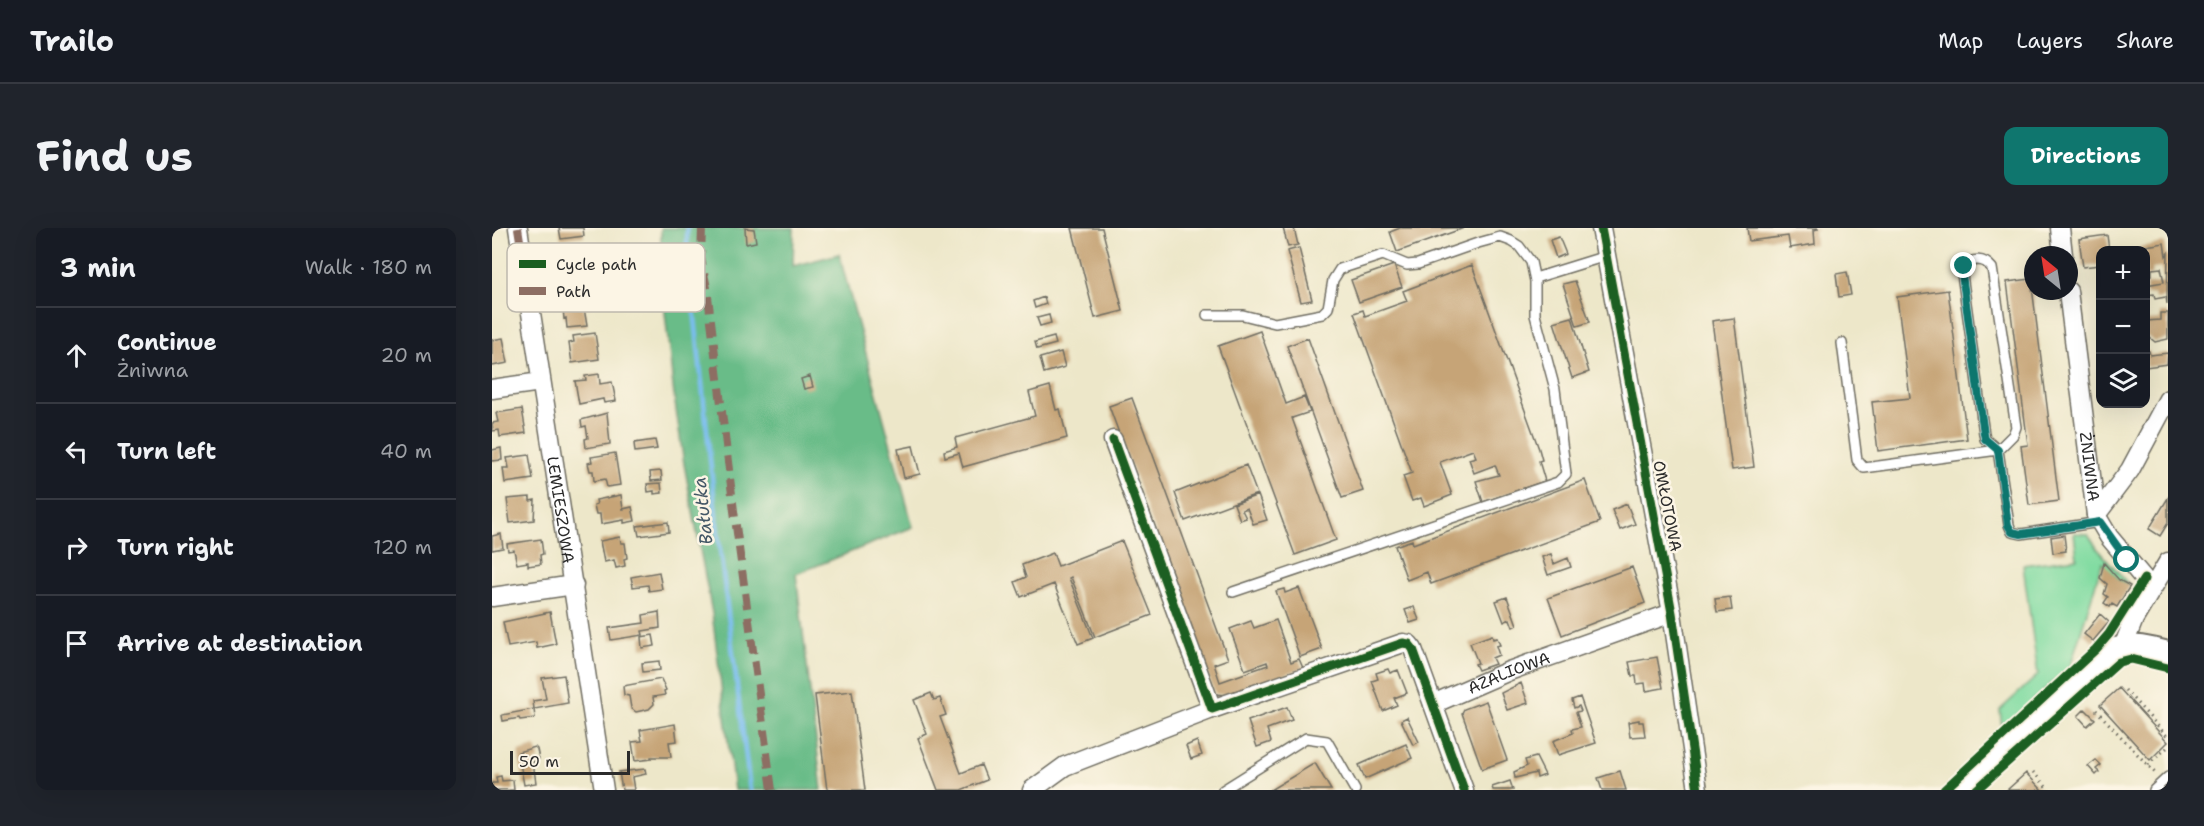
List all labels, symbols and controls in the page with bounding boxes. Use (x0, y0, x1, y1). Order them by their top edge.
text: Trailo (30, 22, 114, 60)
text: Map (1938, 27, 1983, 55)
text: Layers (2016, 27, 2083, 55)
text: Share (2116, 27, 2174, 55)
button: Directions (2004, 127, 2168, 185)
text: Find us (36, 128, 193, 184)
legend (507, 243, 705, 312)
north arrow (2024, 246, 2078, 300)
map controls (2096, 246, 2150, 408)
button: + (2096, 246, 2150, 300)
text: 3 min (60, 250, 136, 285)
route end (1950, 252, 1976, 278)
text: Walk · 180 m (305, 254, 432, 280)
text: Cycle path (556, 254, 637, 275)
text: Path (556, 281, 591, 302)
button: − (2096, 300, 2150, 354)
text: Continue (117, 328, 217, 357)
icon: ahead (60, 339, 93, 372)
text: 20 m (381, 342, 432, 368)
button: layers (2096, 354, 2150, 408)
text: Żniwna (117, 357, 188, 383)
street label: ŻNIWNA (2075, 431, 2104, 503)
icon: left (60, 435, 93, 468)
text: Turn left (117, 437, 216, 466)
text: 40 m (380, 438, 432, 464)
street label: LEMIESZOWA (542, 455, 579, 565)
street label: OMŁOTOWA (1648, 459, 1687, 553)
water label: Bałutka (688, 476, 718, 546)
icon: right (60, 531, 93, 564)
text: Turn right (117, 533, 234, 562)
text: 120 m (373, 534, 432, 560)
route start (2113, 546, 2139, 572)
icon: arrive (60, 627, 93, 660)
text: Arrive at destination (117, 629, 363, 658)
street label: AZALIOWA (1464, 647, 1553, 699)
scale bar (510, 748, 630, 776)
text: 50 m (519, 751, 559, 772)

